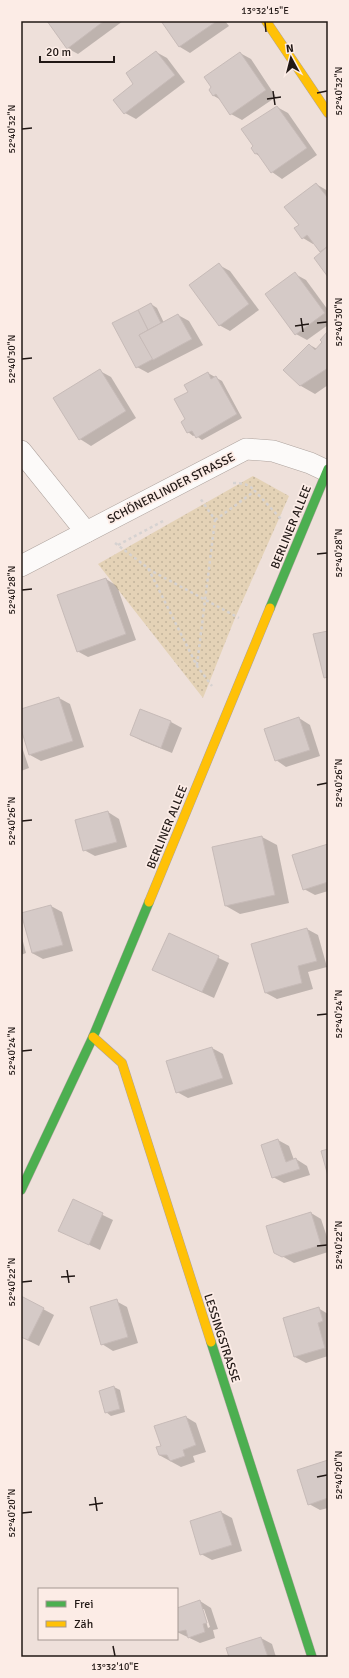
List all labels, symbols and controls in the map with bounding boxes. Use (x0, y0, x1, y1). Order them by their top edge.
text: 13°32'15"E (241, 5, 289, 17)
scale bar (40, 38, 114, 64)
north arrow (271, 38, 311, 78)
text: N (285, 42, 294, 55)
text: 20 m (46, 45, 71, 60)
text: 52°40'32"N (333, 67, 345, 115)
text: 52°40'32"N (6, 105, 18, 153)
text: 52°40'30"N (333, 298, 345, 346)
text: 52°40'30"N (6, 335, 18, 383)
street label: SCHÖNERLINDER STRASSE (105, 450, 238, 527)
street label: BERLINER ALLEE (268, 483, 315, 571)
text: 52°40'28"N (333, 529, 345, 577)
text: 52°40'28"N (6, 566, 18, 614)
text: 52°40'26"N (333, 759, 345, 807)
street label: BERLINER ALLEE (144, 783, 191, 871)
text: 52°40'26"N (6, 797, 18, 845)
text: 52°40'24"N (333, 990, 345, 1038)
text: 52°40'24"N (6, 1027, 18, 1075)
text: 52°40'22"N (333, 1221, 345, 1269)
text: 52°40'22"N (6, 1258, 18, 1306)
street label: LESSINGSTRASSE (200, 1292, 243, 1385)
text: 52°40'20"N (333, 1451, 345, 1499)
text: 52°40'20"N (6, 1489, 18, 1537)
legend (38, 1588, 178, 1640)
text: Frei (74, 1597, 93, 1612)
text: Zäh (74, 1617, 93, 1632)
text: 13°32'10"E (91, 1661, 139, 1673)

